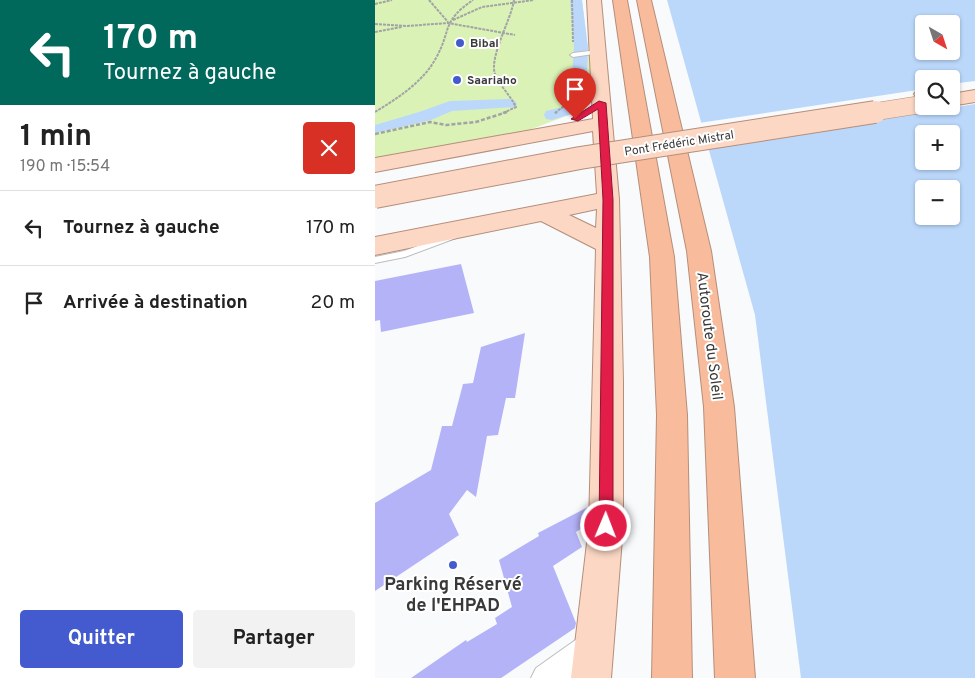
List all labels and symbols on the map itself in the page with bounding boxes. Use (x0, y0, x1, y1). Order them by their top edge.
north arrow (915, 15, 960, 60)
place label: Bibal (470, 36, 499, 52)
marker: Bibal (454, 37, 466, 49)
pin (554, 68, 596, 119)
place label: Saariaho (467, 73, 517, 89)
marker: Saariaho (451, 74, 463, 86)
street label: Pont Frédéric Mistral (623, 127, 735, 161)
street label: Autoroute du Soleil (691, 271, 726, 401)
position arrow (579, 499, 631, 551)
marker: Parking Réservé de l'EHPAD (447, 559, 459, 571)
place label: Parking Réservé de l'EHPAD (384, 574, 522, 618)

